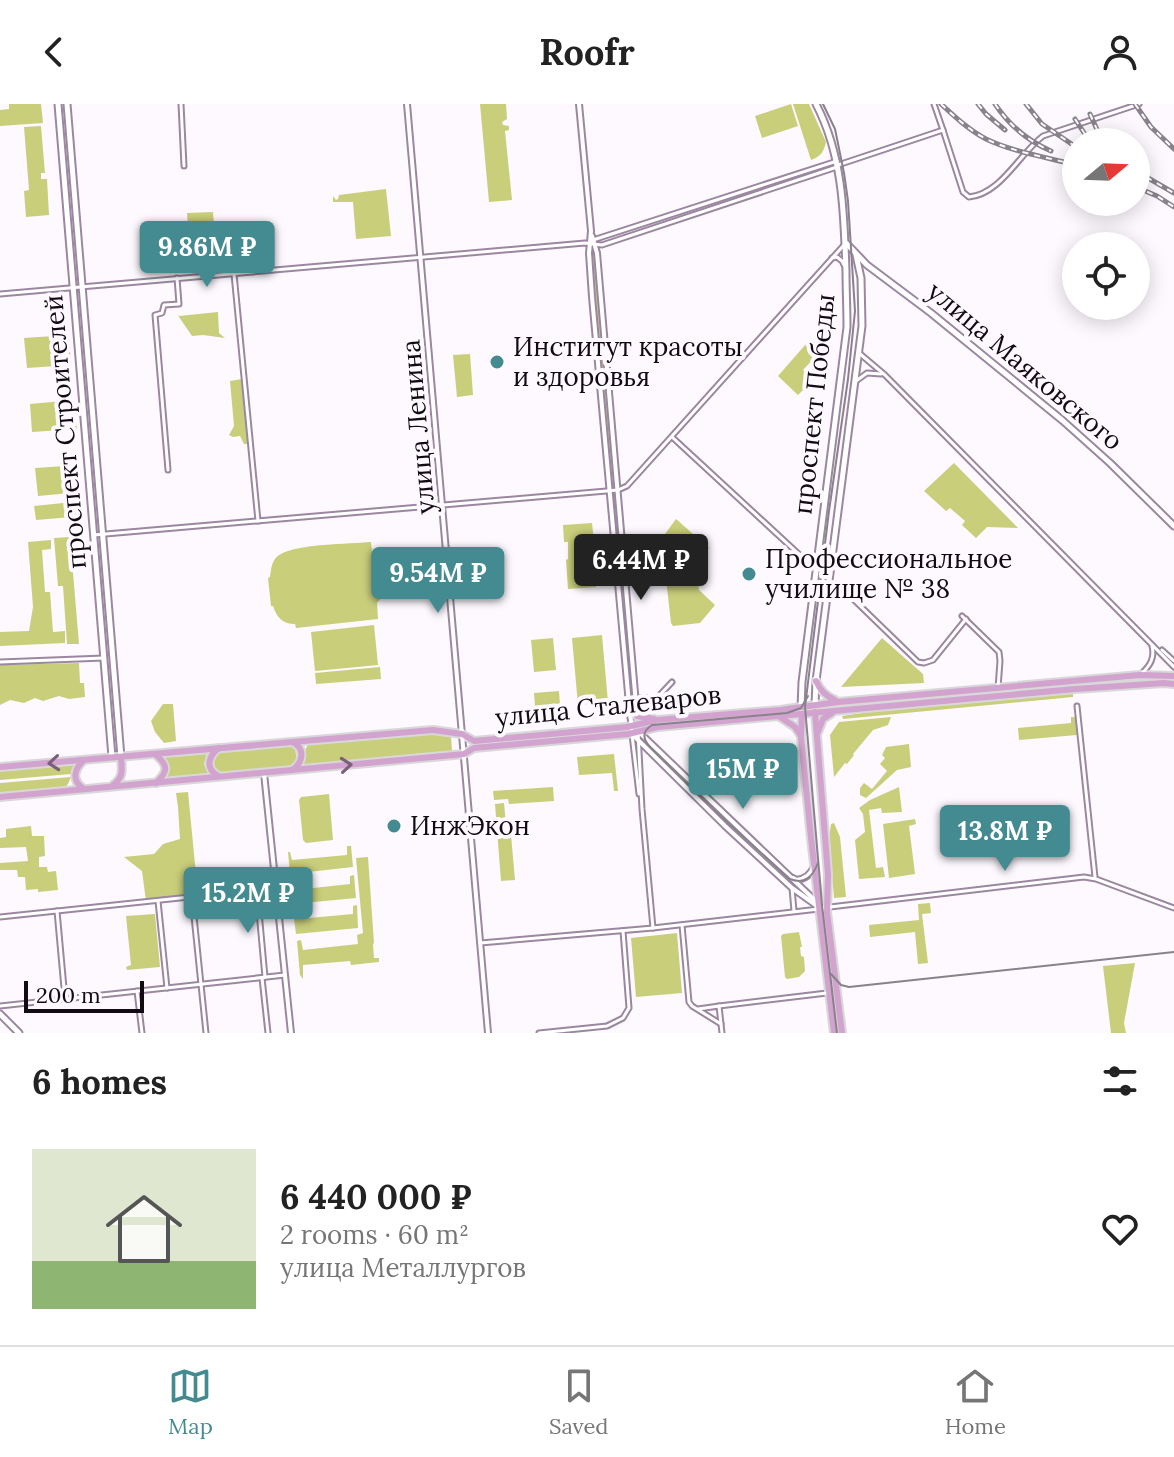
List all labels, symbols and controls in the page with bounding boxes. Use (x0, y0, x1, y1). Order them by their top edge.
text: Roofr (539, 29, 635, 75)
icon: back (32, 30, 76, 74)
icon: person (1098, 30, 1142, 74)
north arrow (1062, 128, 1150, 216)
map controls (1062, 128, 1150, 320)
pin: 9.86M ₽ (133, 221, 281, 289)
text: 9.86M ₽ (158, 230, 256, 263)
button: locate (1062, 232, 1150, 320)
street label: улица Маяковского (921, 274, 1130, 457)
street label: проспект Победы (786, 292, 841, 516)
street label: проспект Строителей (36, 294, 93, 571)
place label: Институт красоты и здоровья (513, 330, 743, 393)
street label: улица Ленина (393, 338, 442, 516)
marker: Институт красоты и здоровья (488, 353, 506, 371)
pin: 6.44M ₽ (567, 534, 715, 602)
place label: Профессиональное училище № 38 (765, 542, 1012, 605)
text: 6.44M ₽ (592, 543, 690, 576)
pin: 9.54M ₽ (364, 547, 512, 615)
text: 9.54M ₽ (389, 556, 487, 589)
marker: Профессиональное училище № 38 (740, 565, 758, 583)
street label: улица Сталеваров (493, 677, 722, 734)
pin: 15M ₽ (687, 743, 799, 811)
text: 15M ₽ (707, 752, 779, 785)
one-way arrow (47, 754, 60, 771)
one-way arrow (340, 757, 353, 774)
pin: 13.8M ₽ (931, 805, 1079, 873)
place label: ИнжЭкон (410, 809, 530, 842)
text: 13.8M ₽ (958, 814, 1052, 847)
marker: ИнжЭкон (385, 817, 403, 835)
pin: 15.2M ₽ (174, 867, 322, 935)
text: 15.2M ₽ (202, 876, 294, 909)
scale bar (24, 977, 144, 1013)
text: 200 m (36, 981, 101, 1009)
icon: filters (1098, 1059, 1142, 1103)
text: 6 homes (32, 1060, 167, 1103)
text: 6 440 000 ₽ (280, 1175, 471, 1218)
icon: home (96, 1181, 192, 1277)
icon: heart (1098, 1207, 1142, 1251)
text: 2 rooms · 60 m² (280, 1218, 469, 1251)
text: улица Металлургов (280, 1251, 526, 1284)
tab: Map (168, 1364, 213, 1440)
tab: Saved (549, 1364, 609, 1440)
tab: Home (945, 1364, 1006, 1440)

